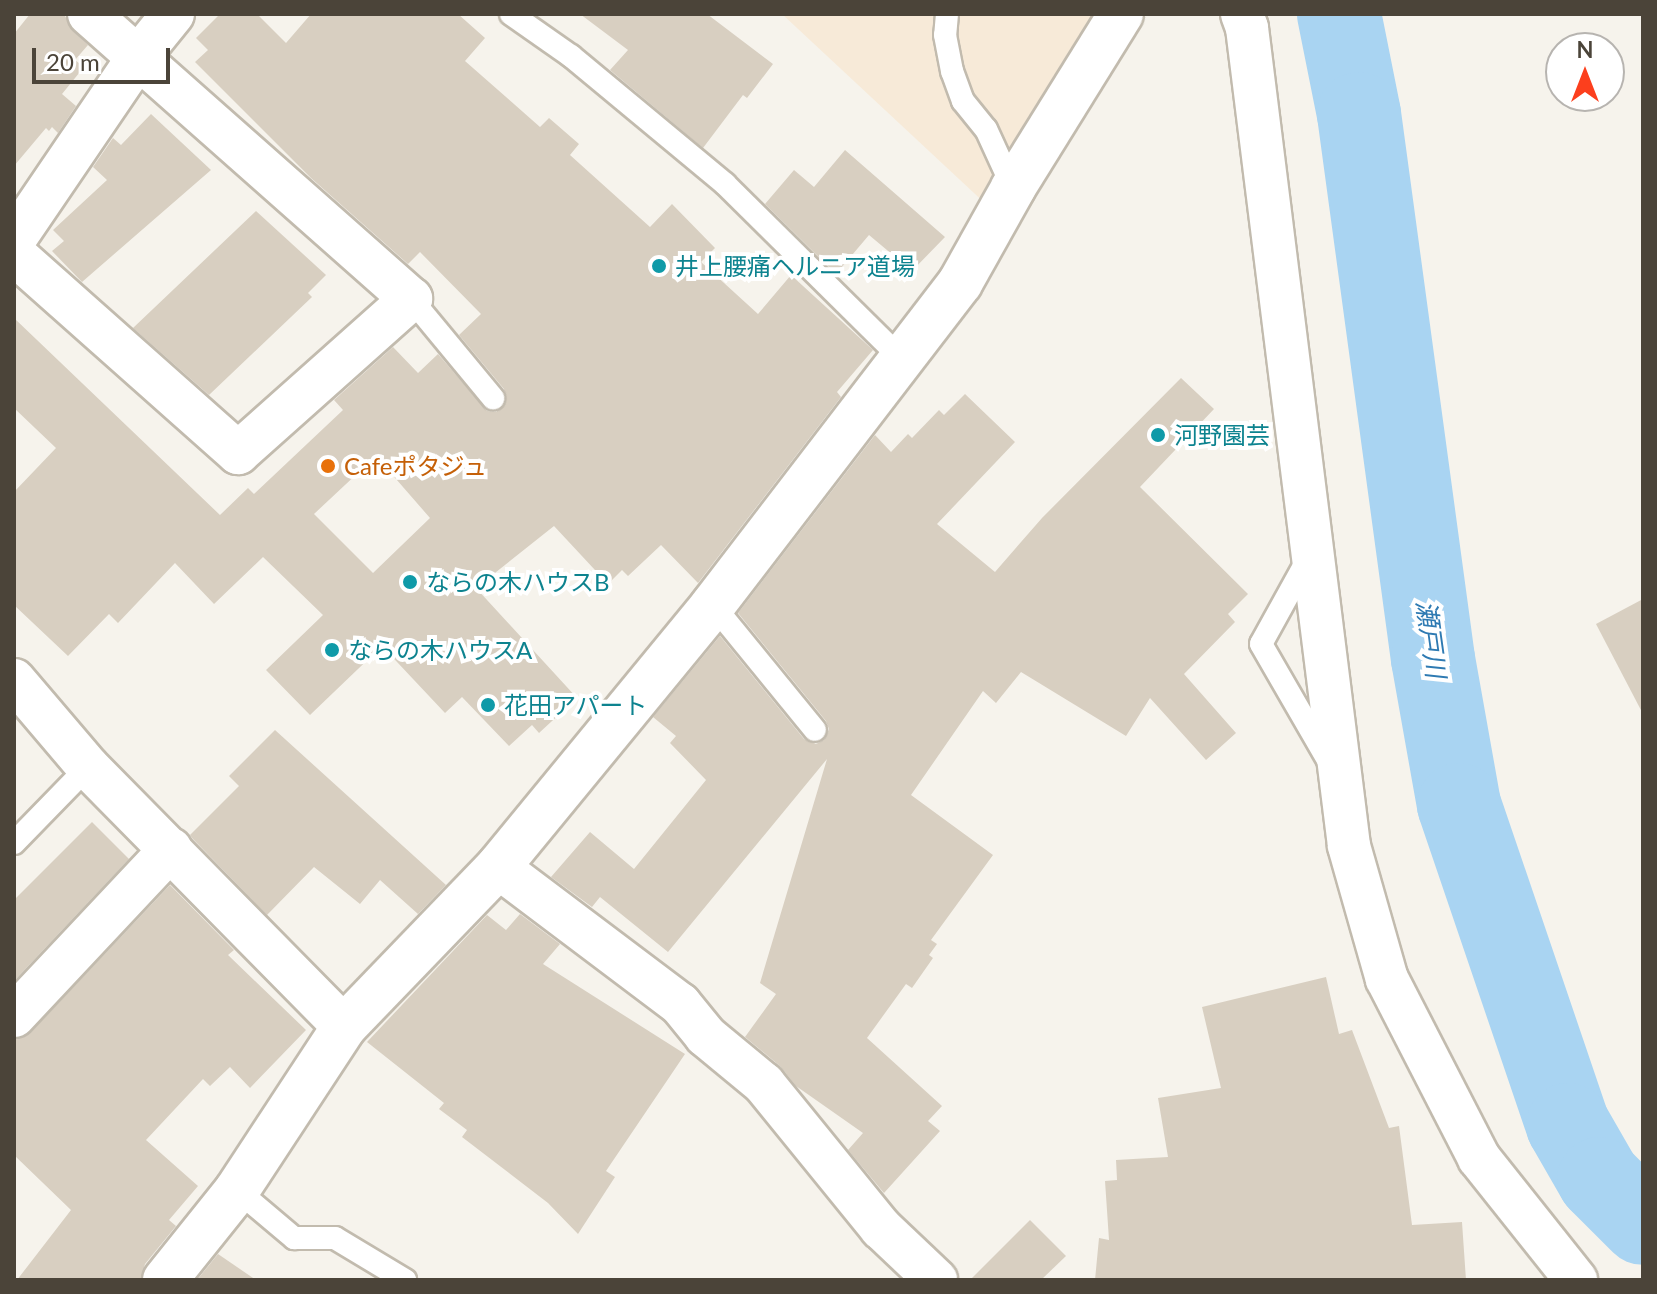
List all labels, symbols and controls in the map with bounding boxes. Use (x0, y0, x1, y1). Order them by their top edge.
scale bar (36, 32, 174, 82)
north arrow (1545, 32, 1625, 112)
text: N (1577, 36, 1593, 63)
text: 20 m (46, 47, 100, 76)
place label: 井上腰痛ヘルニア道場 (675, 252, 915, 280)
marker: 井上腰痛ヘルニア道場 (650, 257, 668, 275)
place label: 河野園芸 (1174, 421, 1270, 449)
marker: 河野園芸 (1149, 426, 1167, 444)
place label: Cafeポタジュ (344, 452, 488, 480)
marker: Cafeポタジュ (319, 457, 337, 475)
place label: ならの木ハウスB (426, 568, 610, 596)
marker: ならの木ハウスB (401, 573, 419, 591)
water label: 瀬戸川 (1410, 598, 1452, 680)
place label: ならの木ハウスA (348, 636, 532, 664)
marker: ならの木ハウスA (323, 641, 341, 659)
place label: 花田アパート (504, 691, 648, 719)
marker: 花田アパート (479, 696, 497, 714)

